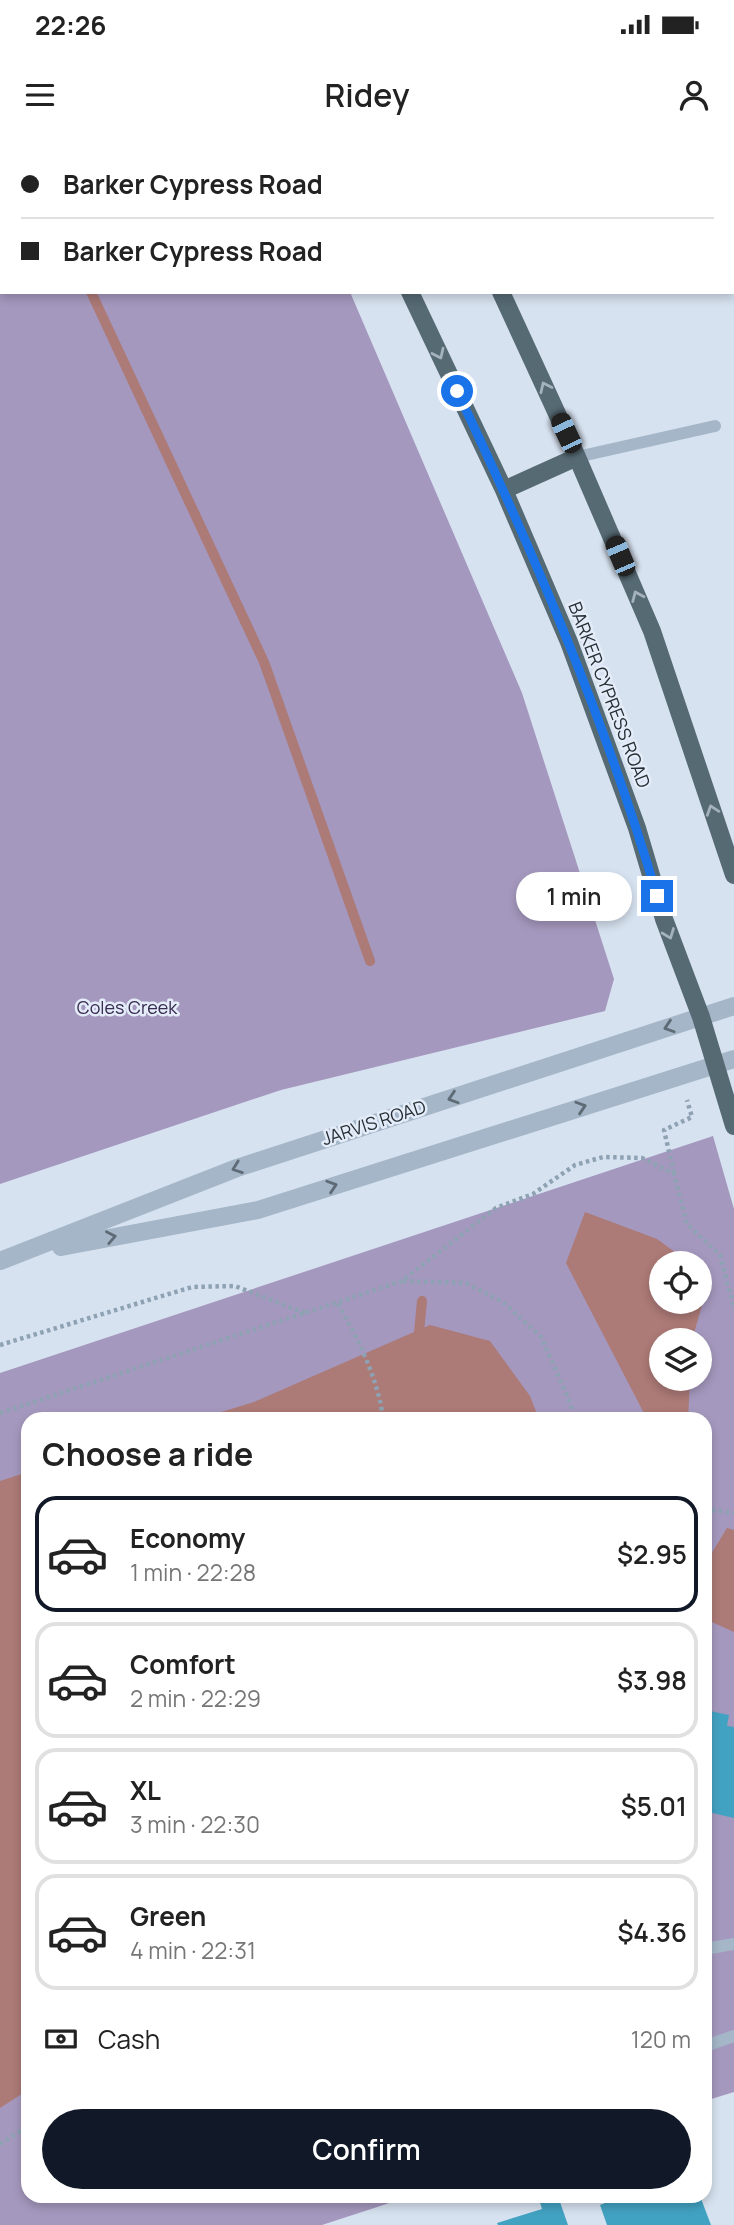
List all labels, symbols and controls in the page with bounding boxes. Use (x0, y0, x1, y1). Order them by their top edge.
text: 22:26 (35, 7, 107, 43)
text: Ridey (324, 73, 410, 117)
icon: menu (21, 76, 59, 114)
icon: person (675, 76, 713, 114)
text: Barker Cypress Road (63, 166, 323, 202)
text: Barker Cypress Road (63, 233, 323, 269)
one-way arrow (431, 347, 445, 359)
route start (441, 375, 473, 407)
one-way arrow (539, 382, 553, 394)
car (548, 410, 585, 456)
car (603, 533, 638, 579)
one-way arrow (631, 590, 645, 602)
street label: BARKER CYPRESS ROAD (563, 598, 657, 791)
one-way arrow (706, 804, 720, 817)
callout: 1 min (517, 872, 632, 920)
text: 1 min (547, 880, 601, 912)
route end (641, 880, 673, 912)
one-way arrow (661, 927, 675, 939)
park label: Coles Creek (77, 995, 178, 1019)
one-way arrow (663, 1019, 676, 1033)
one-way arrow (447, 1089, 459, 1104)
street label: JARVIS ROAD (319, 1094, 429, 1150)
one-way arrow (575, 1101, 587, 1116)
one-way arrow (231, 1160, 243, 1174)
one-way arrow (326, 1180, 338, 1195)
one-way arrow (105, 1231, 117, 1246)
map controls (649, 1251, 712, 1391)
button: locate (649, 1251, 712, 1314)
button: layers (649, 1328, 712, 1391)
text: Choose a ride (42, 1432, 253, 1476)
text: Economy (130, 1520, 245, 1556)
icon: car (46, 1523, 109, 1586)
text: $2.95 (617, 1536, 687, 1572)
text: 1 min · 22:28 (130, 1556, 256, 1588)
text: Comfort (130, 1646, 236, 1682)
icon: car (46, 1649, 109, 1712)
text: $3.98 (617, 1662, 687, 1698)
text: 2 min · 22:29 (130, 1682, 261, 1714)
text: XL (130, 1772, 161, 1808)
icon: car (46, 1775, 109, 1838)
text: $5.01 (621, 1788, 687, 1824)
text: 3 min · 22:30 (130, 1808, 260, 1840)
text: Green (130, 1898, 206, 1934)
icon: car (46, 1901, 109, 1964)
text: $4.36 (617, 1914, 687, 1950)
text: 4 min · 22:31 (130, 1934, 256, 1966)
icon: cash (42, 2020, 80, 2058)
text: Cash (98, 2021, 160, 2057)
text: 120 m (631, 2023, 691, 2055)
button: Confirm (42, 2109, 691, 2189)

